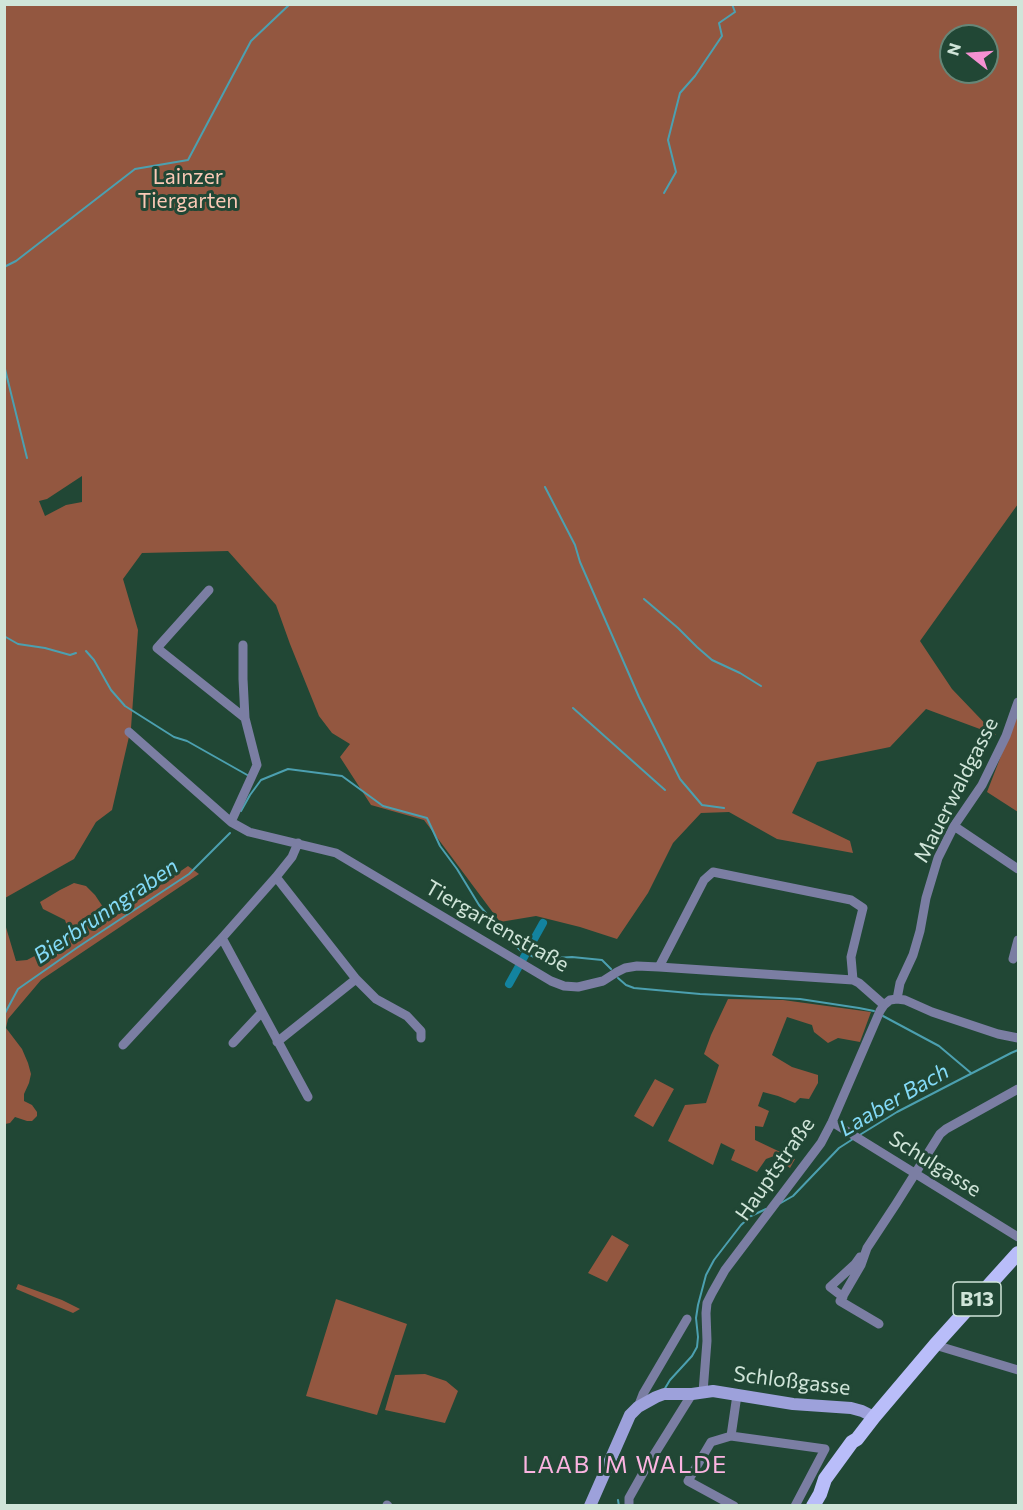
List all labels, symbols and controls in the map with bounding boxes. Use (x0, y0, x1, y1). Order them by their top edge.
north arrow (939, 24, 999, 84)
text: N (942, 41, 964, 58)
park label: Lainzer Tiergarten (138, 164, 238, 214)
street label: Mauerwaldgasse (909, 713, 1003, 867)
water label: Bierbrunngraben (29, 853, 183, 969)
street label: Tiergartenstraße (421, 875, 573, 977)
water label: Laaber Bach (834, 1058, 954, 1142)
street label: Hauptstraße (730, 1112, 820, 1226)
street label: Schulgasse (884, 1126, 986, 1202)
road number: B13 (953, 1282, 1001, 1316)
street label: Schloßgasse (732, 1361, 852, 1401)
district label: LAAB IM WALDE (522, 1451, 728, 1479)

